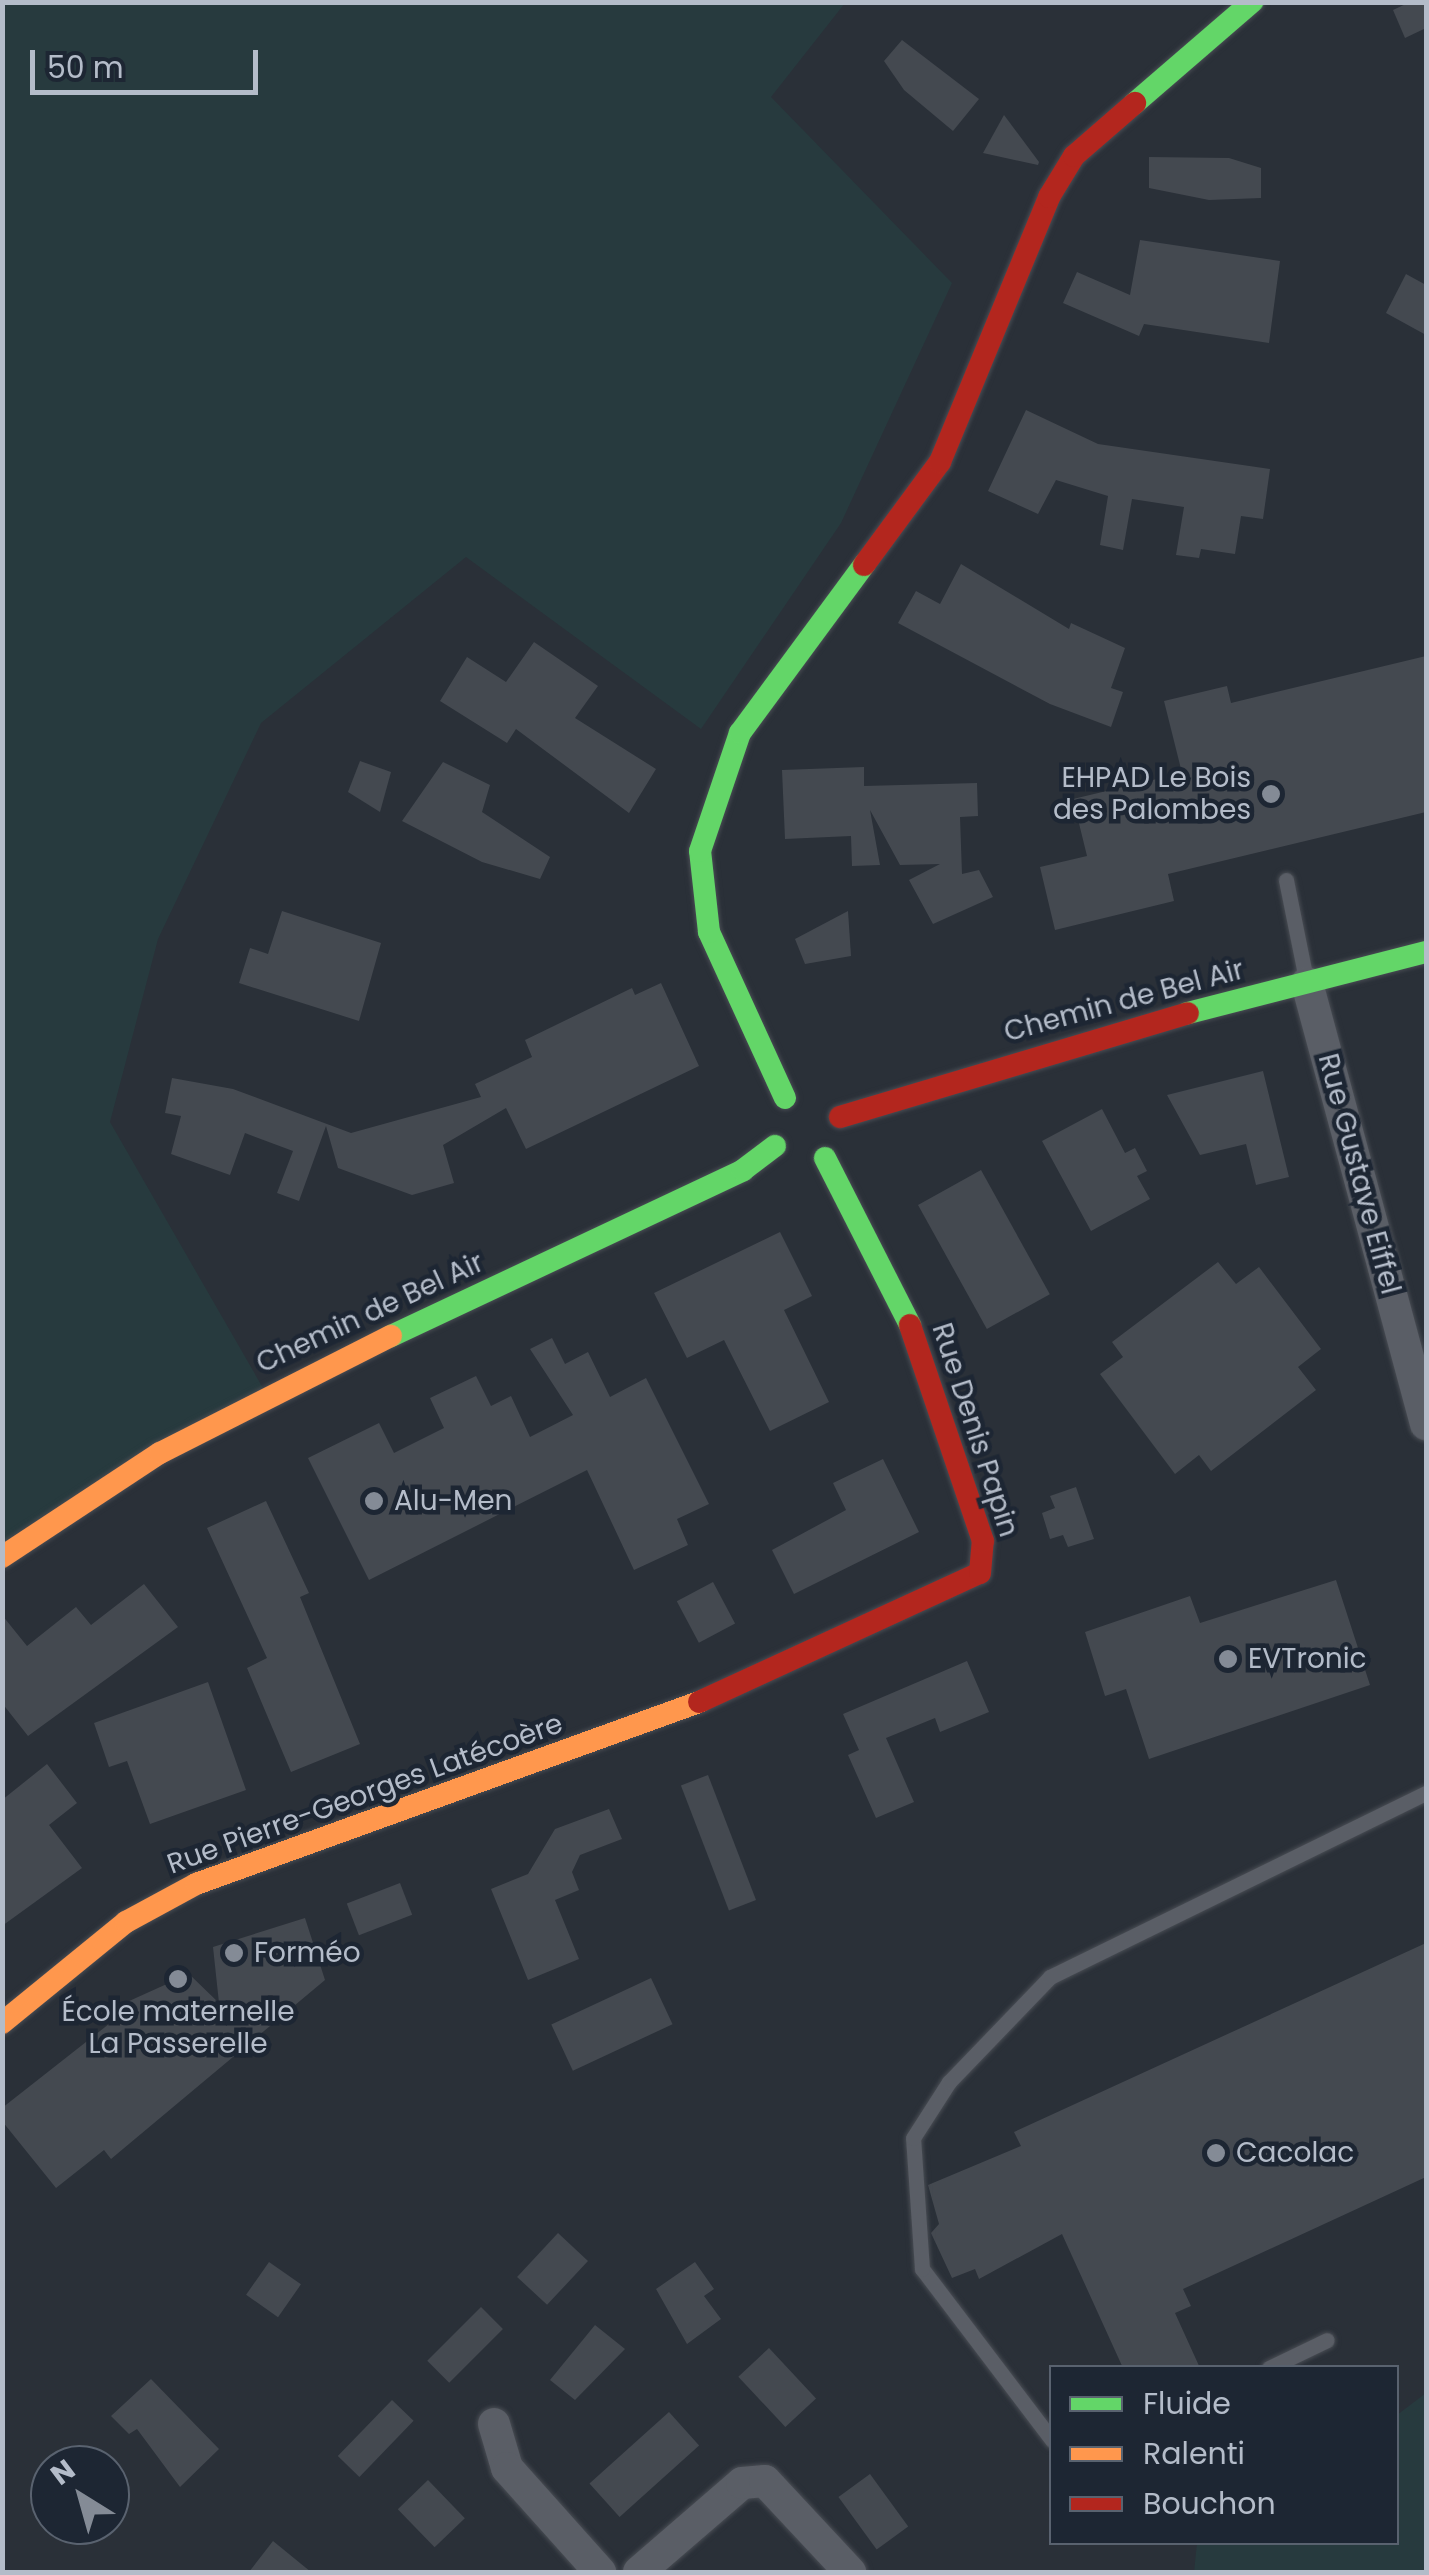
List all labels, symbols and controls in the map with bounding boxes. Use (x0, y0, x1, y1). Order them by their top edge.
scale bar (35, 30, 262, 92)
text: 50 m (47, 46, 124, 89)
place label: EHPAD Le Bois des Palombes (1053, 761, 1251, 827)
marker: EHPAD Le Bois des Palombes (1260, 783, 1282, 805)
street label: Chemin de Bel Air (1000, 953, 1248, 1049)
street label: Rue Gustave Eiffel (1311, 1050, 1407, 1298)
street label: Chemin de Bel Air (251, 1246, 489, 1380)
street label: Rue Denis Papin (925, 1319, 1025, 1541)
place label: Alu-Men (394, 1484, 512, 1518)
marker: Alu-Men (363, 1490, 385, 1512)
place label: EVTronic (1248, 1642, 1367, 1676)
marker: EVTronic (1217, 1648, 1239, 1670)
street label: Rue Pierre-Georges Latécoère (163, 1707, 567, 1881)
place label: Forméo (254, 1936, 361, 1970)
marker: Forméo (223, 1942, 245, 1964)
marker: École maternelle La Passerelle (167, 1968, 189, 1990)
place label: École maternelle La Passerelle (61, 1995, 295, 2061)
place label: Cacolac (1236, 2136, 1354, 2170)
marker: Cacolac (1205, 2142, 1227, 2164)
legend (1049, 2365, 1399, 2545)
text: Fluide (1143, 2382, 1231, 2425)
text: Ralenti (1143, 2432, 1245, 2475)
north arrow (30, 2445, 130, 2545)
text: N (43, 2450, 83, 2494)
text: Bouchon (1143, 2482, 1276, 2525)

